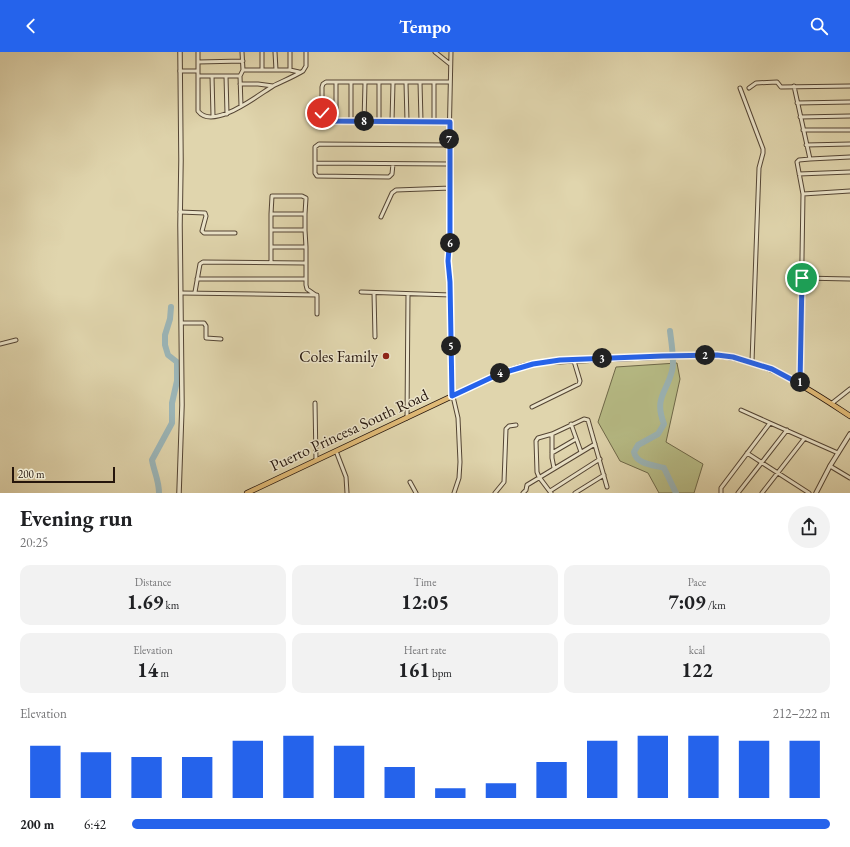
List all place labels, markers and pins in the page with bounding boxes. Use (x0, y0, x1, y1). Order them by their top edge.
pin (305, 96, 339, 130)
pin: 8 (354, 111, 374, 131)
pin: 7 (439, 129, 459, 149)
pin: 6 (440, 233, 460, 253)
pin (785, 261, 819, 295)
pin: 5 (441, 336, 461, 356)
pin: 2 (695, 345, 715, 365)
place label: Coles Family (299, 346, 379, 367)
pin: 3 (592, 348, 612, 368)
marker: Coles Family (381, 351, 391, 361)
pin: 4 (490, 363, 510, 383)
pin: 1 (790, 372, 810, 392)

